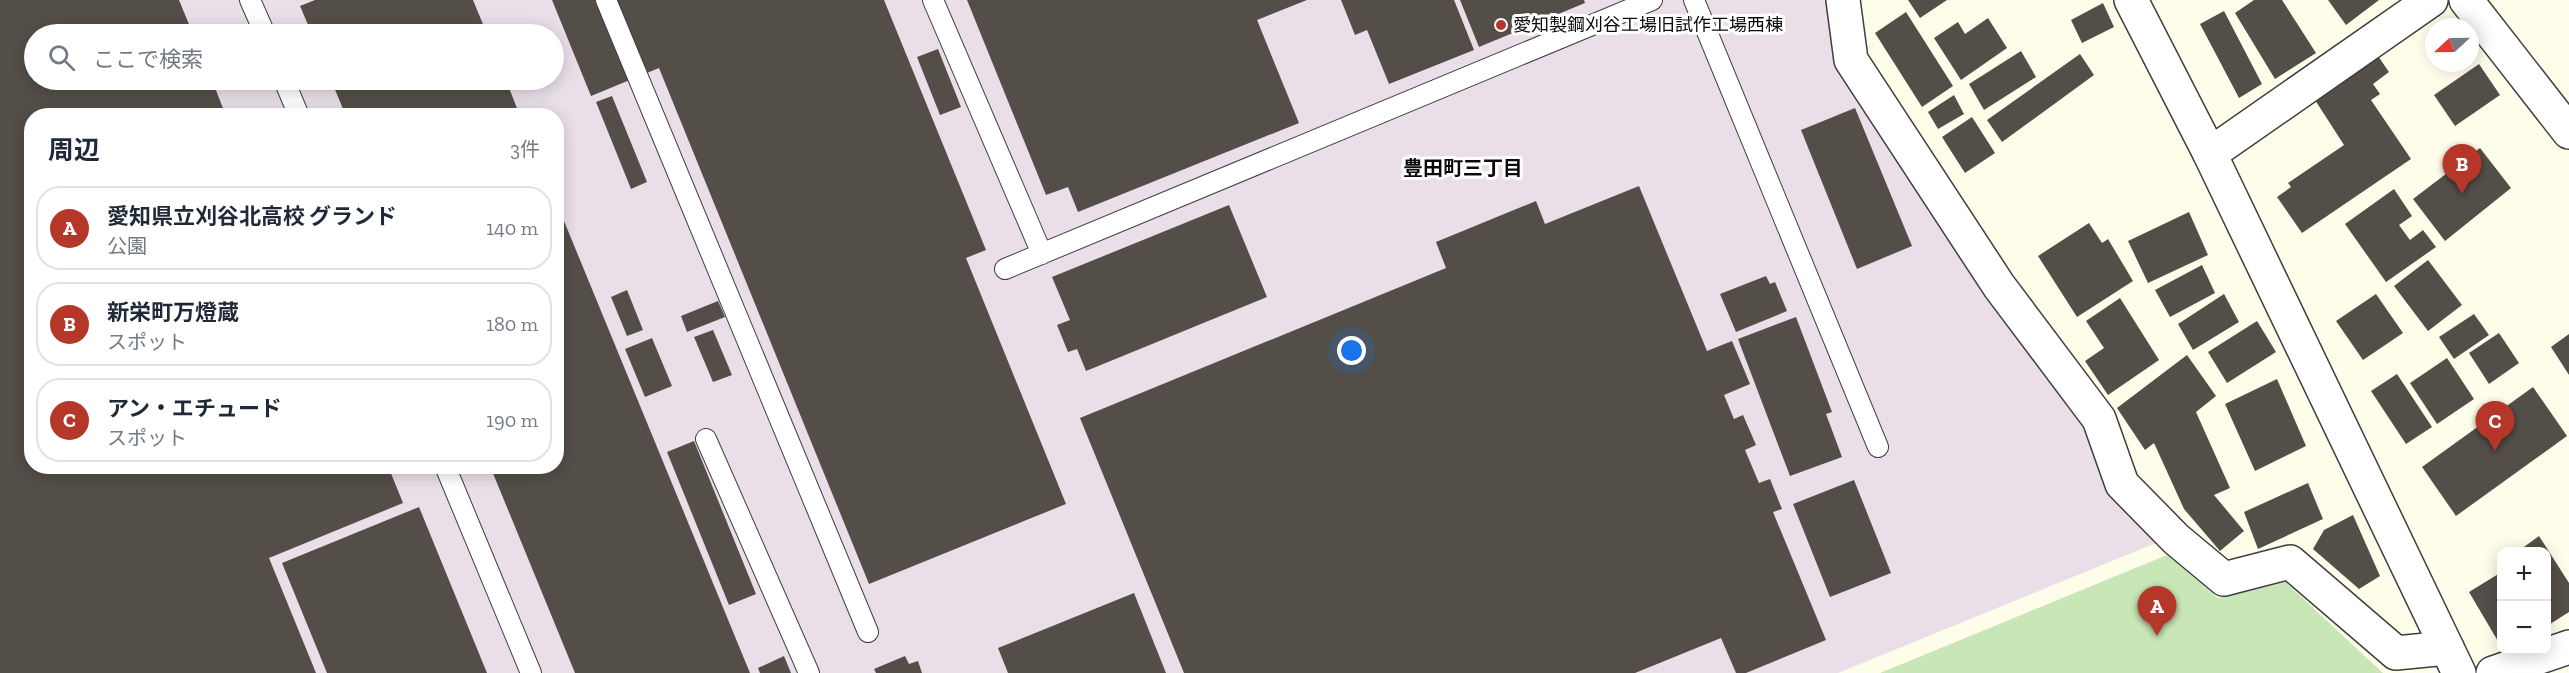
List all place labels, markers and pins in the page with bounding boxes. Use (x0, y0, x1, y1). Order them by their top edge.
place label: 愛知製鋼刈谷工場旧試作工場西棟 (1513, 14, 1783, 36)
marker: 愛知製鋼刈谷工場旧試作工場西棟 (1494, 18, 1508, 32)
pin: B (2442, 144, 2482, 194)
pin: C (2476, 402, 2514, 451)
pin: A (2138, 586, 2176, 636)

